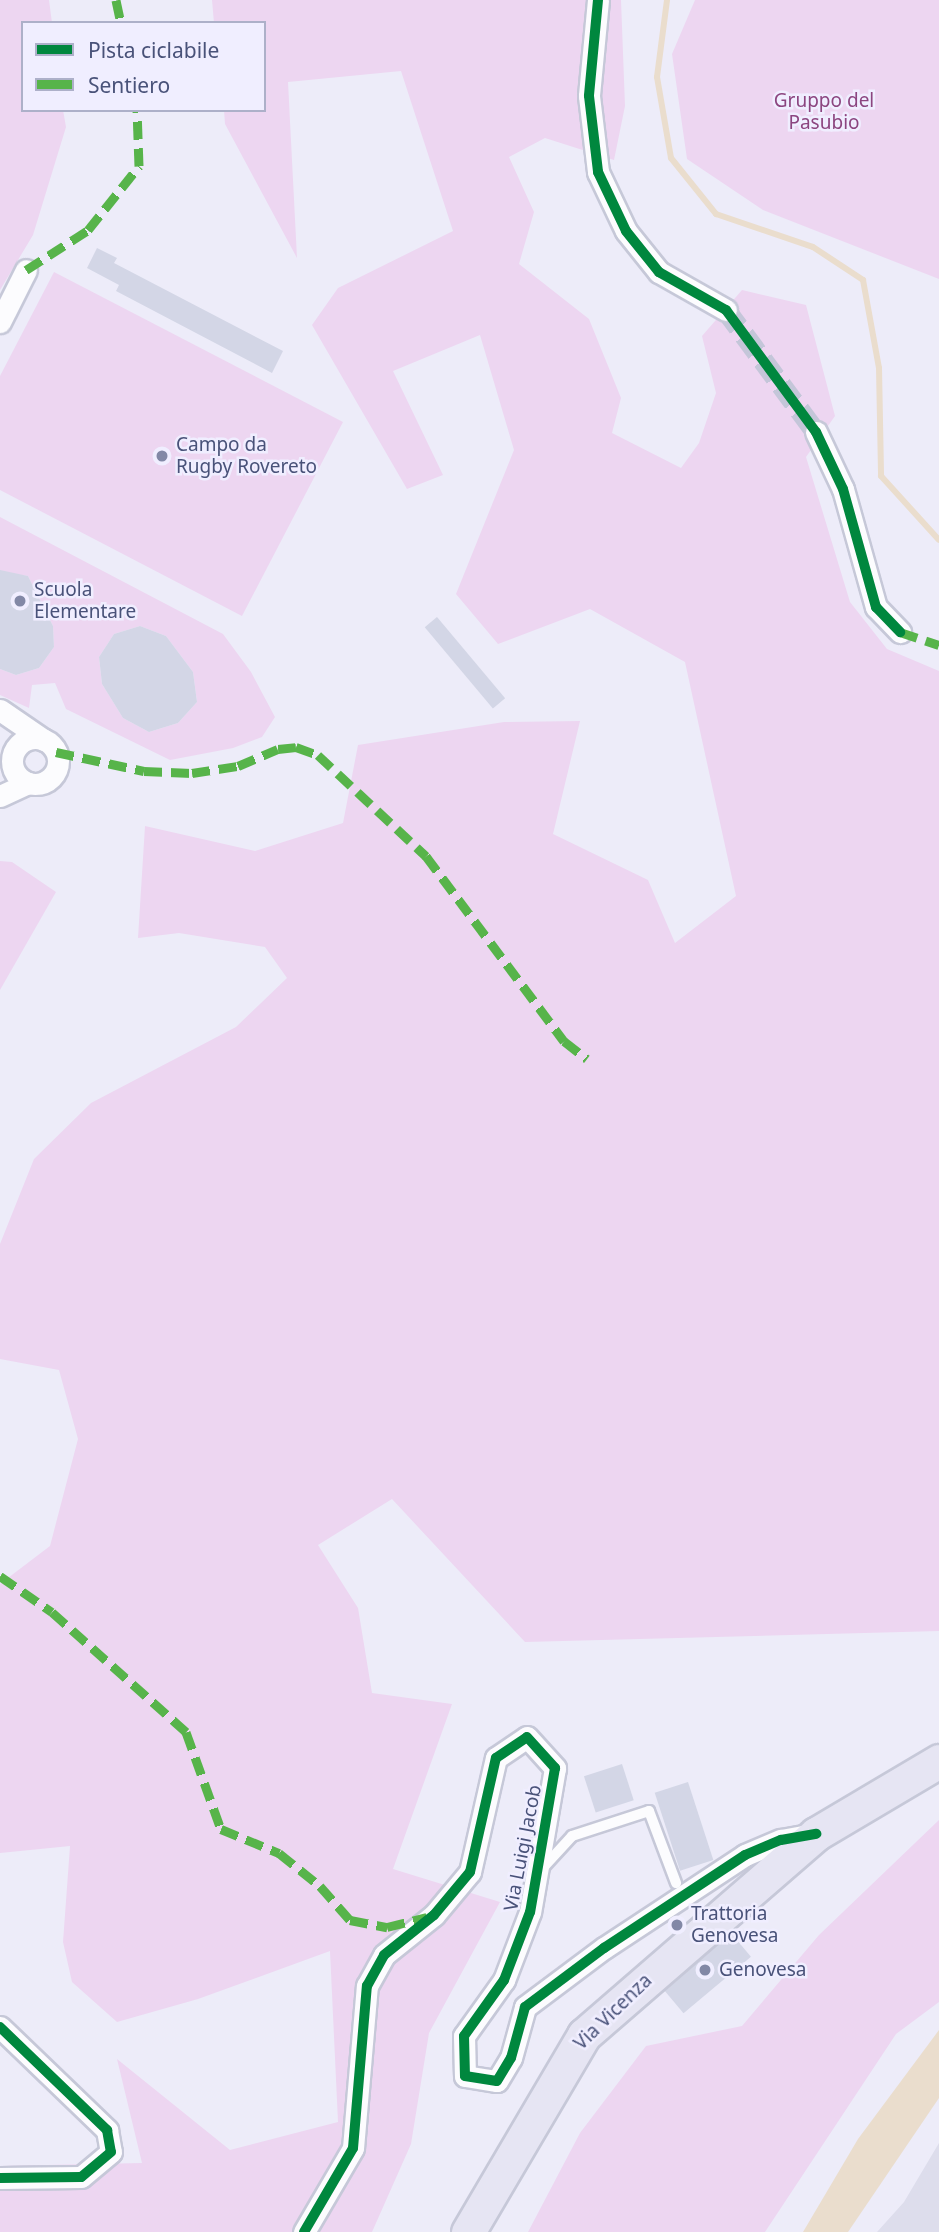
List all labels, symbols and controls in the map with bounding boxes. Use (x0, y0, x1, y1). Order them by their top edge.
legend (21, 21, 266, 112)
text: Pista ciclabile (88, 36, 219, 64)
text: Sentiero (88, 71, 170, 99)
park label: Gruppo del Pasubio (774, 90, 874, 134)
place label: Campo da Rugby Rovereto (176, 434, 317, 478)
marker: Campo da Rugby Rovereto (154, 448, 170, 464)
place label: Scuola Elementare (34, 579, 136, 623)
marker: Scuola Elementare (12, 593, 28, 609)
street label: Via Luigi Jacob (500, 1783, 546, 1913)
place label: Trattoria Genovesa (691, 1903, 779, 1947)
marker: Trattoria Genovesa (669, 1917, 685, 1933)
place label: Genovesa (719, 1959, 807, 1981)
marker: Genovesa (697, 1962, 713, 1978)
street label: Via Vicenza (569, 1969, 657, 2055)

